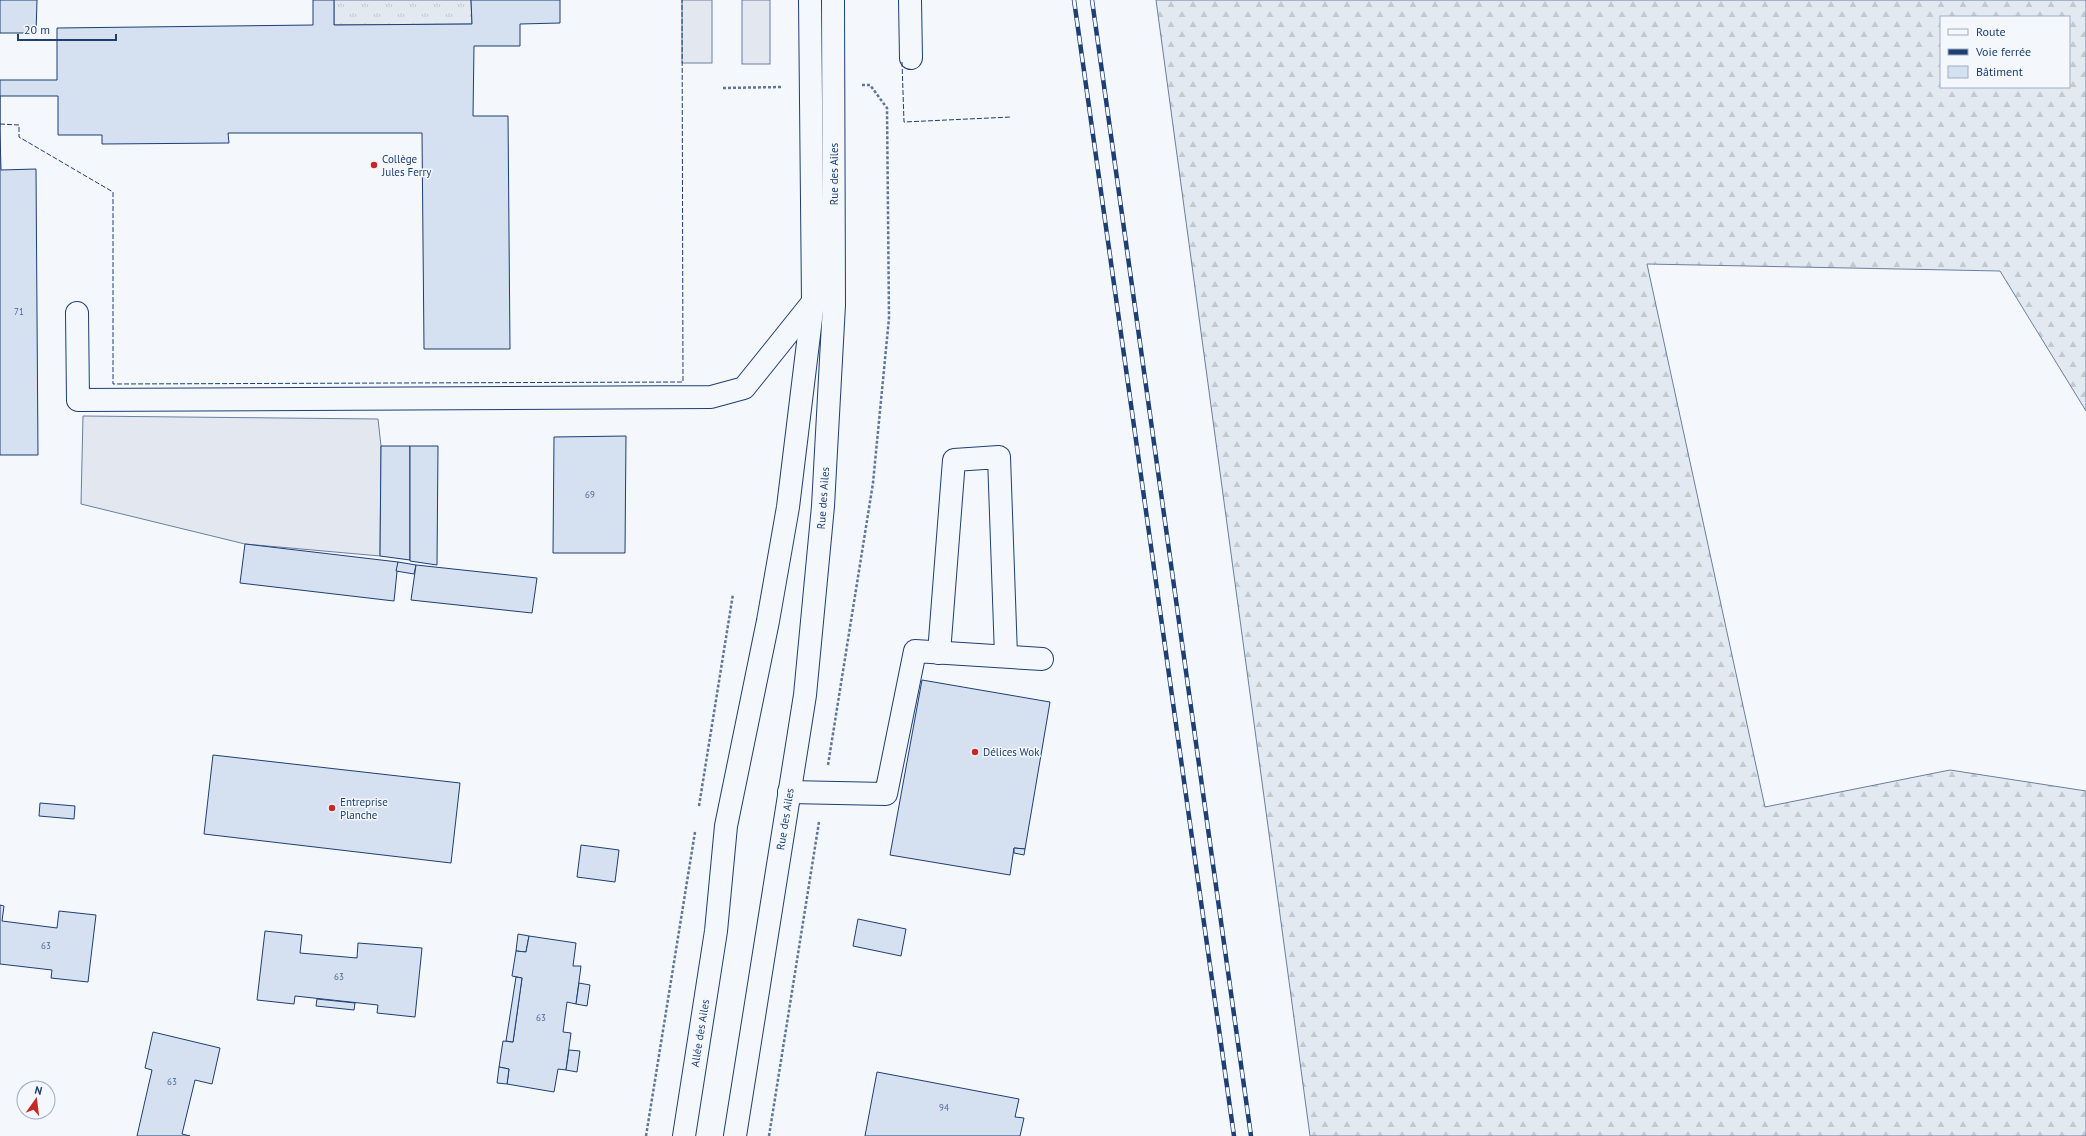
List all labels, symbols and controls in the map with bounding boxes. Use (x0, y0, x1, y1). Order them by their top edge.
scale bar (18, 16, 116, 42)
legend (1940, 16, 2070, 88)
text: 20 m (24, 22, 50, 37)
text: Route (1976, 24, 2006, 39)
text: Voie ferrée (1975, 44, 2031, 59)
text: Bâtiment (1976, 64, 2023, 79)
street label: Rue des Ailes (827, 142, 841, 205)
place label: Collège Jules Ferry (381, 152, 432, 179)
marker: Collège Jules Ferry (369, 160, 379, 170)
house number: 71 (14, 306, 24, 317)
street label: Rue des Ailes (814, 466, 832, 530)
house number: 69 (585, 489, 595, 500)
place label: Délices Wok (983, 745, 1040, 759)
marker: Délices Wok (970, 747, 980, 757)
street label: Rue des Ailes (773, 787, 797, 851)
place label: Entreprise Planche (340, 795, 388, 822)
marker: Entreprise Planche (327, 803, 337, 813)
house number: 63 (41, 940, 51, 951)
house number: 63 (334, 971, 344, 982)
street label: Allée des Ailes (688, 998, 712, 1068)
house number: 63 (536, 1012, 546, 1023)
house number: 63 (167, 1076, 177, 1087)
north arrow (16, 1080, 56, 1120)
text: N (33, 1083, 44, 1098)
house number: 94 (939, 1102, 949, 1113)

